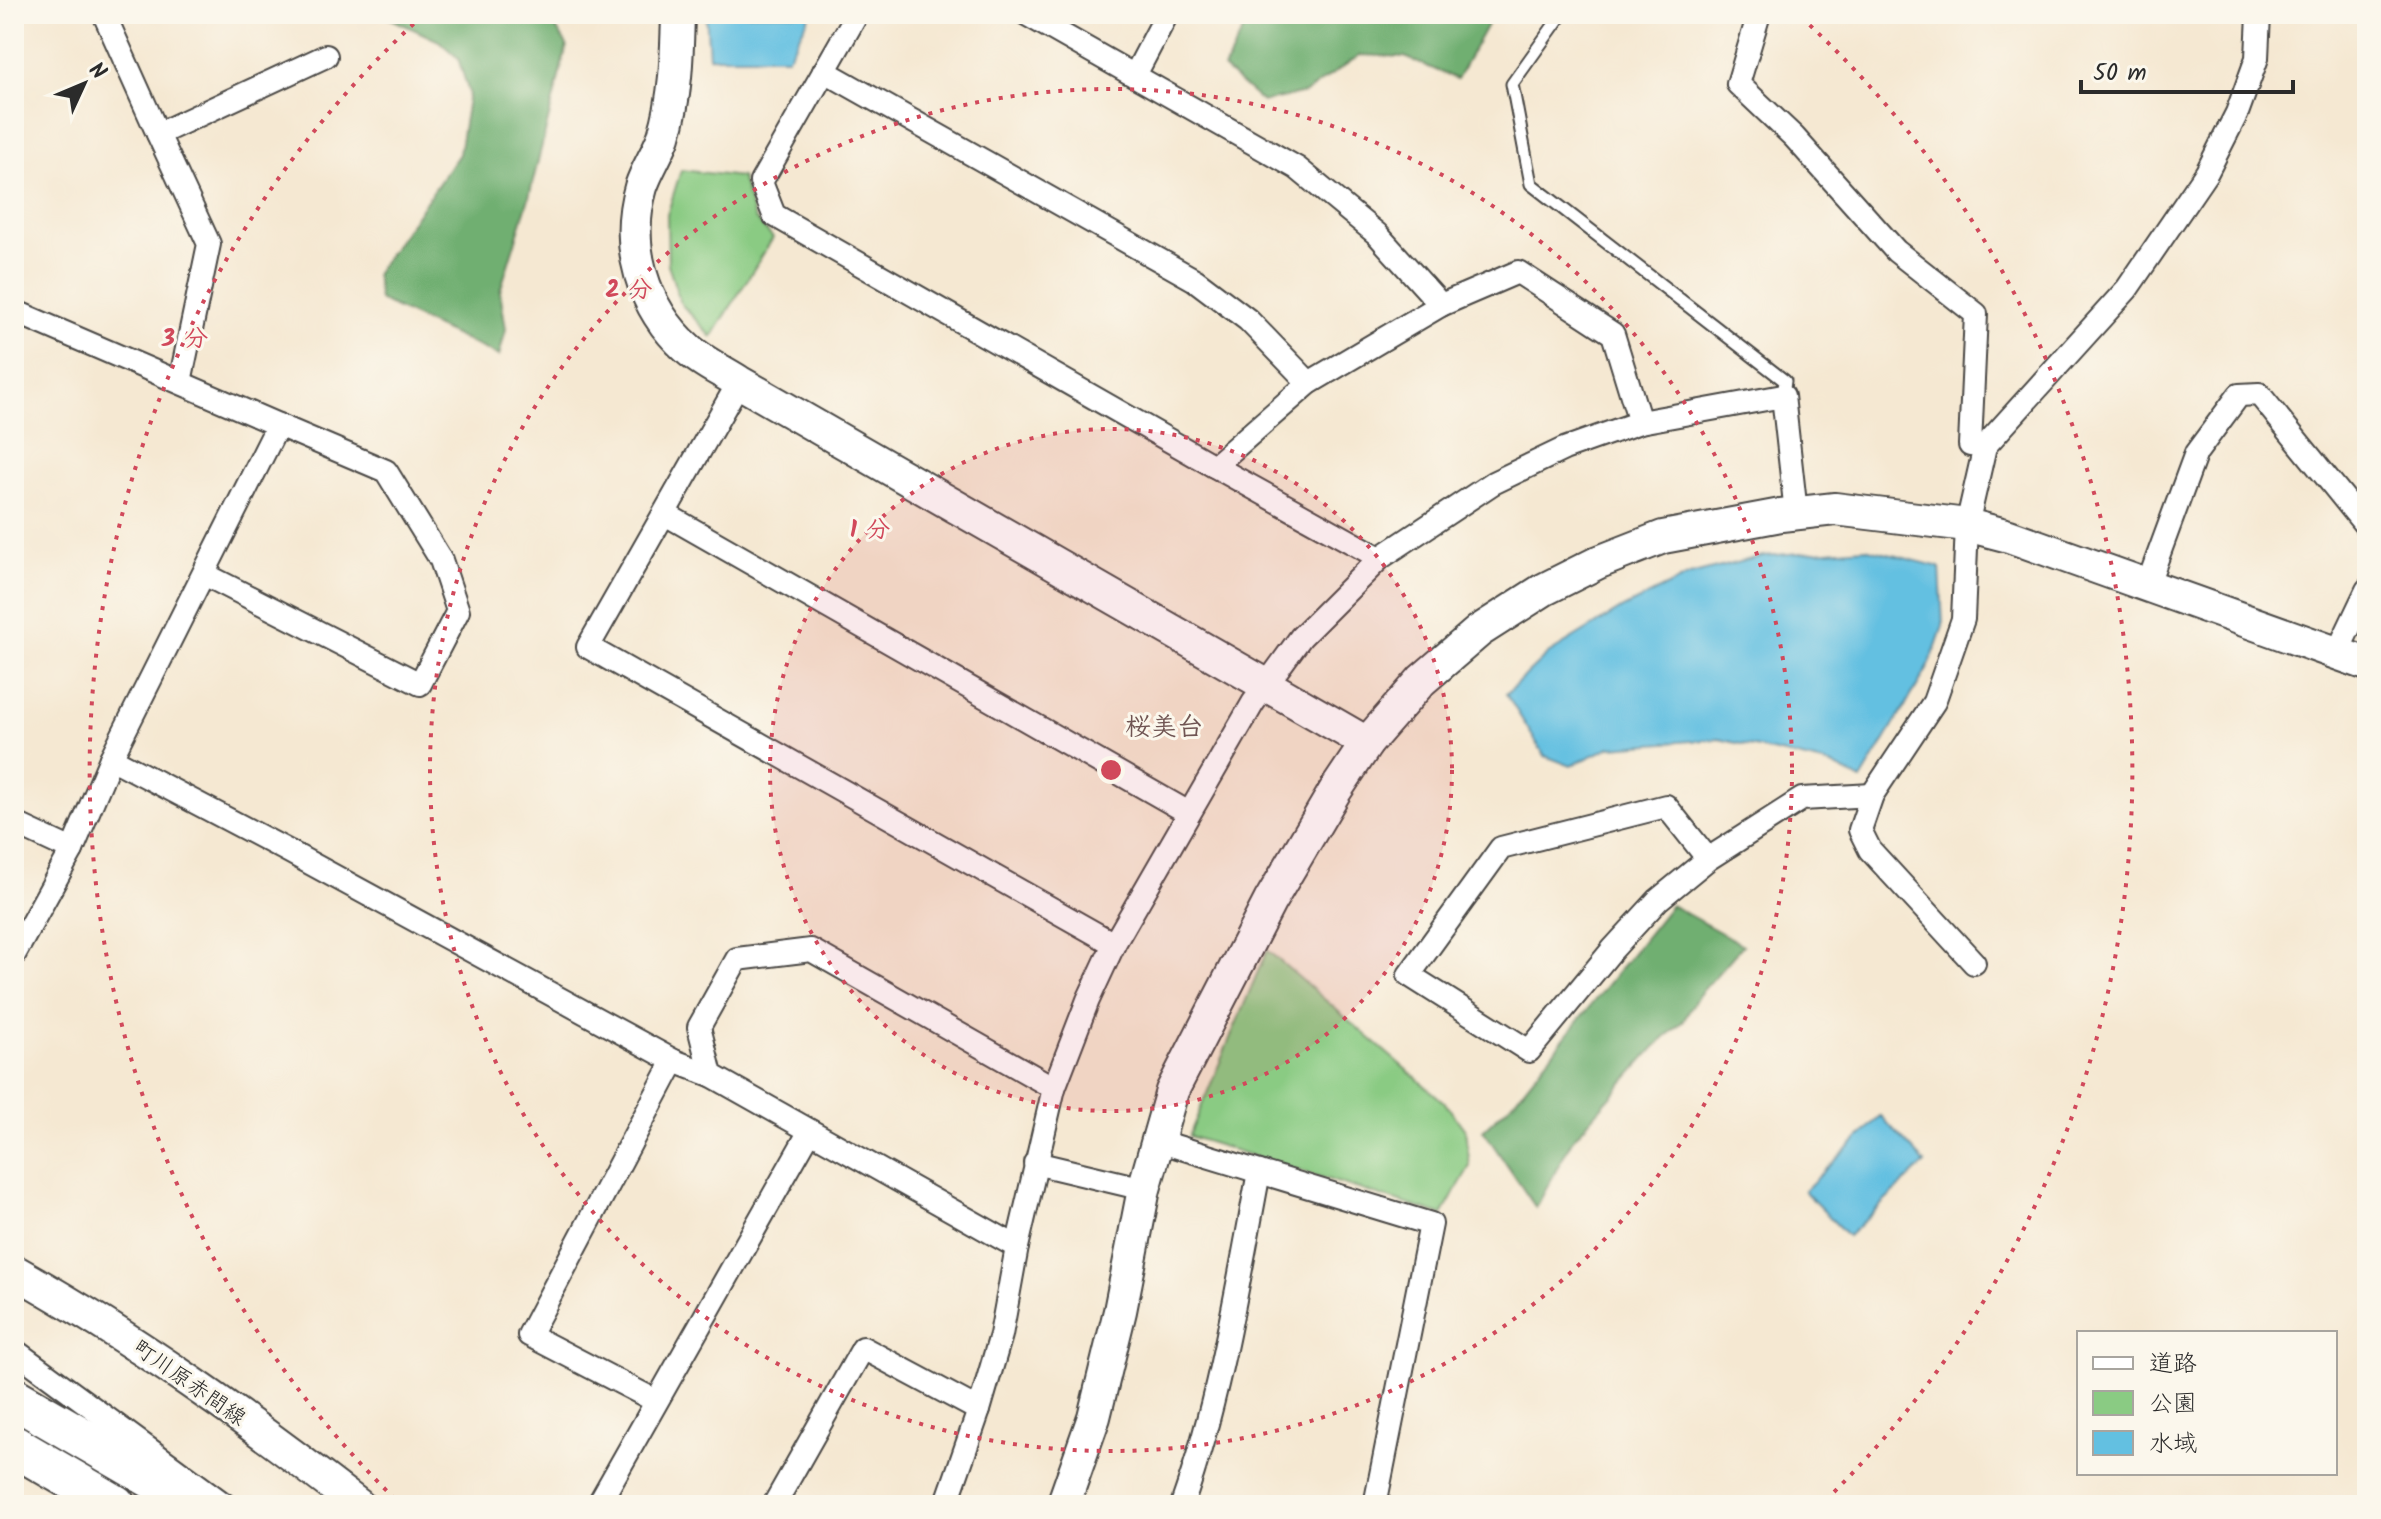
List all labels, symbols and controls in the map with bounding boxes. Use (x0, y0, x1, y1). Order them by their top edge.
north arrow (44, 44, 124, 124)
scale bar (2081, 44, 2293, 94)
text: 50 m (2093, 54, 2147, 93)
text: N (79, 55, 114, 89)
text: 2 分 (605, 271, 653, 310)
text: 3 分 (161, 320, 208, 359)
text: 1 分 (850, 511, 890, 550)
district label: 桜美台 (1125, 707, 1203, 749)
centre of rings (1097, 756, 1125, 784)
legend (2077, 1331, 2337, 1475)
street label: 町川原赤間線 (124, 1332, 253, 1436)
text: 道路 (2149, 1345, 2197, 1384)
text: 公園 (2149, 1385, 2197, 1424)
text: 水域 (2149, 1425, 2197, 1464)

